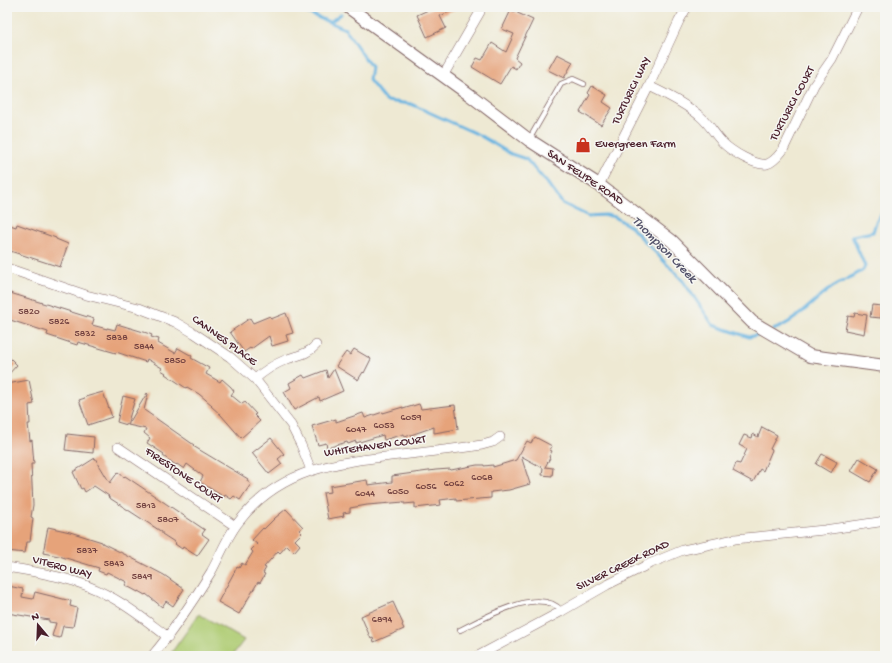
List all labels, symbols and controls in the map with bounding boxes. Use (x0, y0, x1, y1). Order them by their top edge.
street label: TURTURICI WAY (609, 54, 655, 128)
street label: TURTURICI COURT (767, 63, 819, 145)
shop icon: Evergreen Farm (574, 136, 592, 154)
place label: Evergreen Farm (595, 138, 676, 152)
street label: SAN FELIPE ROAD (544, 147, 626, 209)
water label: Thompson Creek (629, 214, 700, 287)
house number: 5820 (18, 306, 40, 318)
street label: CANNES PLACE (189, 313, 260, 370)
house number: 5826 (49, 316, 70, 328)
house number: 5832 (75, 328, 96, 340)
house number: 5838 (106, 332, 128, 344)
house number: 5844 (134, 341, 154, 353)
house number: 5850 (164, 355, 186, 367)
house number: 6059 (400, 412, 422, 424)
house number: 6053 (373, 420, 395, 432)
house number: 6047 (346, 424, 367, 436)
street label: WHITEHAVEN COURT (323, 433, 428, 461)
street label: FIRESTONE COURT (141, 444, 225, 508)
house number: 6068 (471, 472, 493, 484)
house number: 6062 (444, 478, 464, 490)
house number: 6056 (415, 481, 437, 493)
house number: 6050 (387, 486, 409, 498)
house number: 6044 (355, 488, 375, 500)
house number: 5813 (136, 500, 156, 512)
house number: 5807 (157, 514, 180, 526)
street label: SILVER CREEK ROAD (574, 537, 672, 595)
house number: 5837 (76, 545, 98, 557)
street label: VITERO WAY (30, 553, 94, 583)
house number: 5843 (104, 558, 124, 570)
house number: 5849 (132, 571, 152, 583)
north arrow (18, 605, 58, 645)
text: N (30, 611, 41, 624)
house number: 6894 (372, 614, 392, 626)

